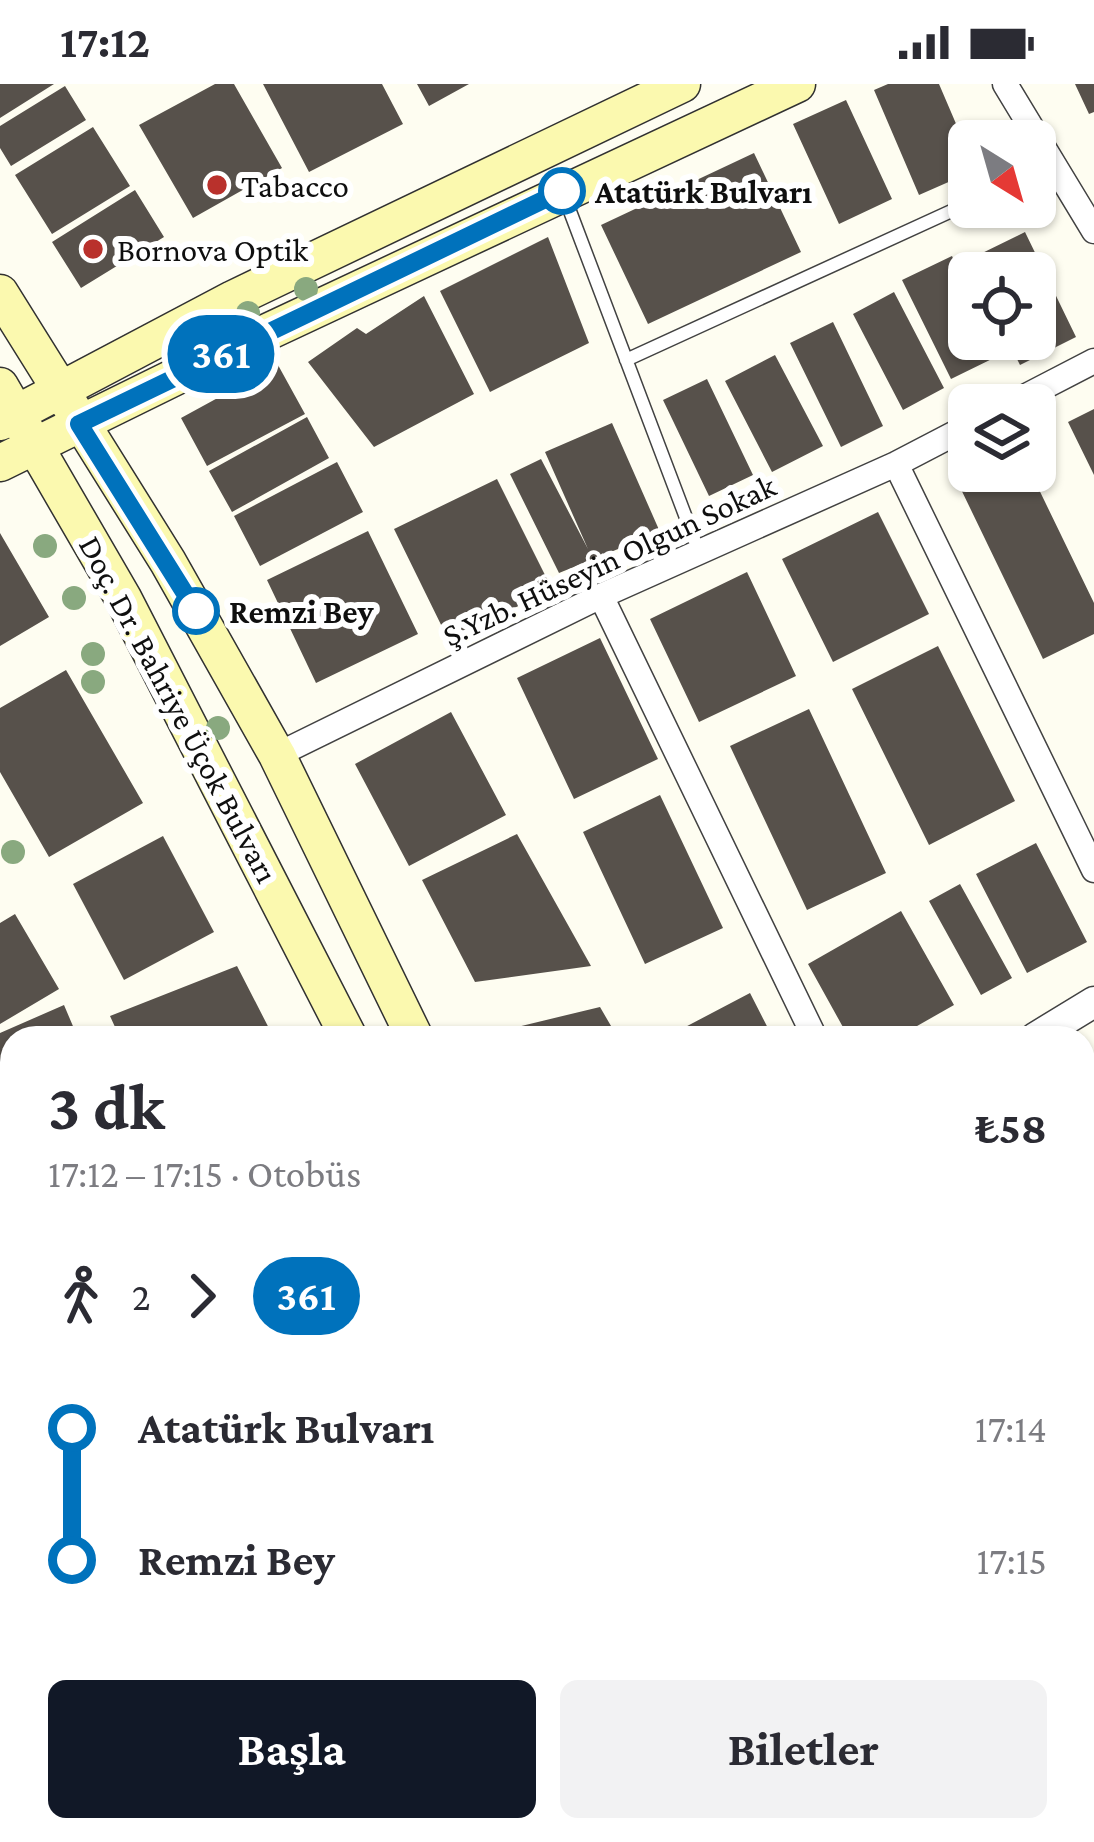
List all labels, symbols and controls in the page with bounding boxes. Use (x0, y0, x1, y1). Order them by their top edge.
text: 17:12 (60, 17, 150, 67)
north arrow (948, 120, 1056, 228)
map controls (948, 120, 1056, 492)
place label: Tabacco (241, 167, 349, 204)
marker: Atatürk Bulvarı (540, 169, 584, 213)
marker: Tabacco (204, 172, 230, 198)
place label: Atatürk Bulvarı (594, 173, 813, 210)
place label: Bornova Optik (117, 231, 309, 268)
marker: Bornova Optik (80, 236, 106, 262)
button: locate (948, 252, 1056, 360)
line badge: 361 (152, 315, 290, 393)
text: 361 (191, 330, 251, 377)
button: layers (948, 384, 1056, 492)
street label: Ş.Yzb. Hüseyin Olgun Sokak (437, 466, 782, 653)
street label: Doç. Dr. Bahriye Üçok Bulvarı (72, 529, 286, 889)
marker: Remzi Bey (174, 589, 218, 633)
place label: Remzi Bey (229, 593, 374, 630)
text: 3 dk (48, 1070, 165, 1143)
text: ₺58 (975, 1103, 1047, 1153)
text: 17:12 – 17:15 · Otobüs (48, 1152, 361, 1195)
icon: walk (48, 1263, 114, 1329)
icon: forward (169, 1263, 235, 1329)
text: 361 (277, 1272, 336, 1319)
text: 2 (132, 1275, 151, 1318)
text: Atatürk Bulvarı (138, 1403, 434, 1453)
text: 17:14 (975, 1407, 1047, 1450)
text: Remzi Bey (138, 1535, 335, 1585)
text: 17:15 (976, 1539, 1047, 1582)
button: Başla (48, 1680, 536, 1818)
button: Biletler (560, 1680, 1047, 1818)

